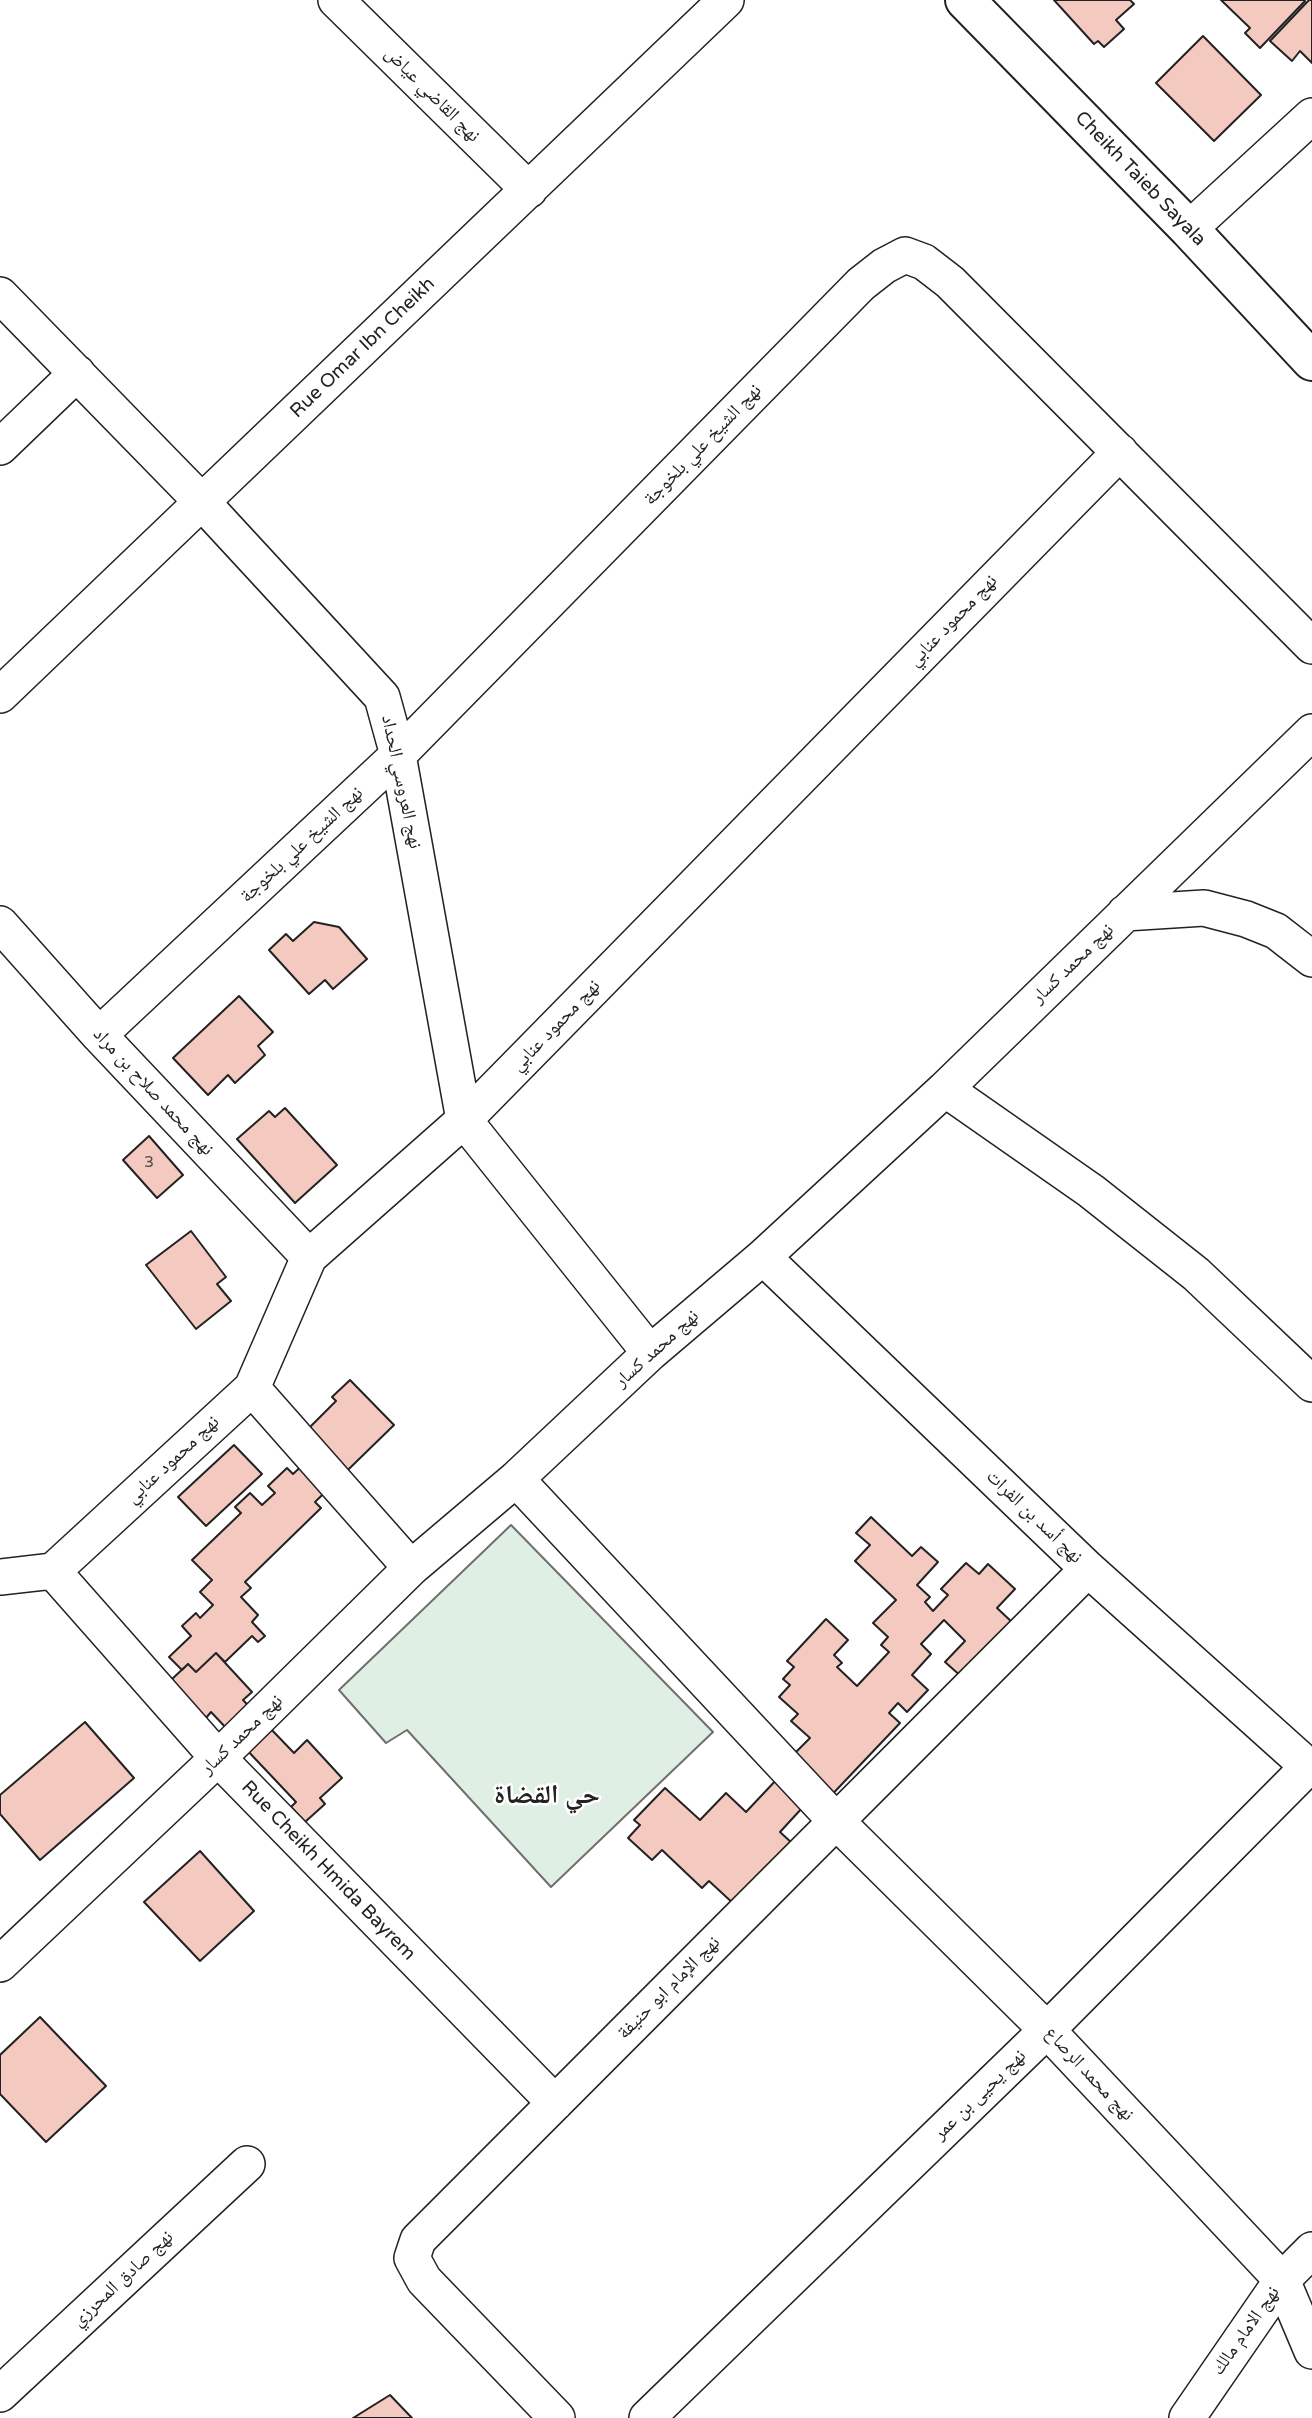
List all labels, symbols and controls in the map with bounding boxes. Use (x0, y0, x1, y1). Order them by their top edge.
street label: نهج القاضي عياض (379, 42, 485, 148)
street label: Cheikh Taieb Sayala (1070, 107, 1210, 251)
street label: Rue Omar Ibn Cheikh (286, 273, 440, 423)
street label: نهج الشيخ علي بلخوجة (639, 380, 767, 510)
street label: نهج محمود عنابي (903, 570, 1003, 672)
street label: نهج العروسي الحداد (376, 713, 426, 851)
street label: نهج الشيخ علي بلخوجة (236, 782, 368, 908)
street label: نهج محمد كسار (1027, 919, 1119, 1009)
street label: نهج محمود عنابي (506, 975, 606, 1077)
street label: نهج محمد صلاح بن مراد (88, 1023, 218, 1161)
house number: 3 (144, 1153, 154, 1173)
street label: نهج محمد كسار (610, 1305, 704, 1393)
street label: نهج محمود عنابي (122, 1411, 224, 1509)
street label: نهج أسد بن الفرات (981, 1465, 1087, 1569)
street label: نهج محمد كسار (196, 1690, 288, 1780)
street label: Rue Cheikh Hmida Bayrem (236, 1776, 420, 1966)
district label: حي القضاة (494, 1780, 600, 1812)
street label: نهج الإمام ابو حنيفة (613, 1932, 725, 2044)
street label: نهج محمد الرصاع (1040, 2022, 1138, 2126)
street label: نهج يحيى بن عمر (929, 2045, 1031, 2145)
street label: نهج صادق المحرزي (67, 2226, 179, 2332)
street label: نهج الامام مالك (1207, 2282, 1285, 2380)

